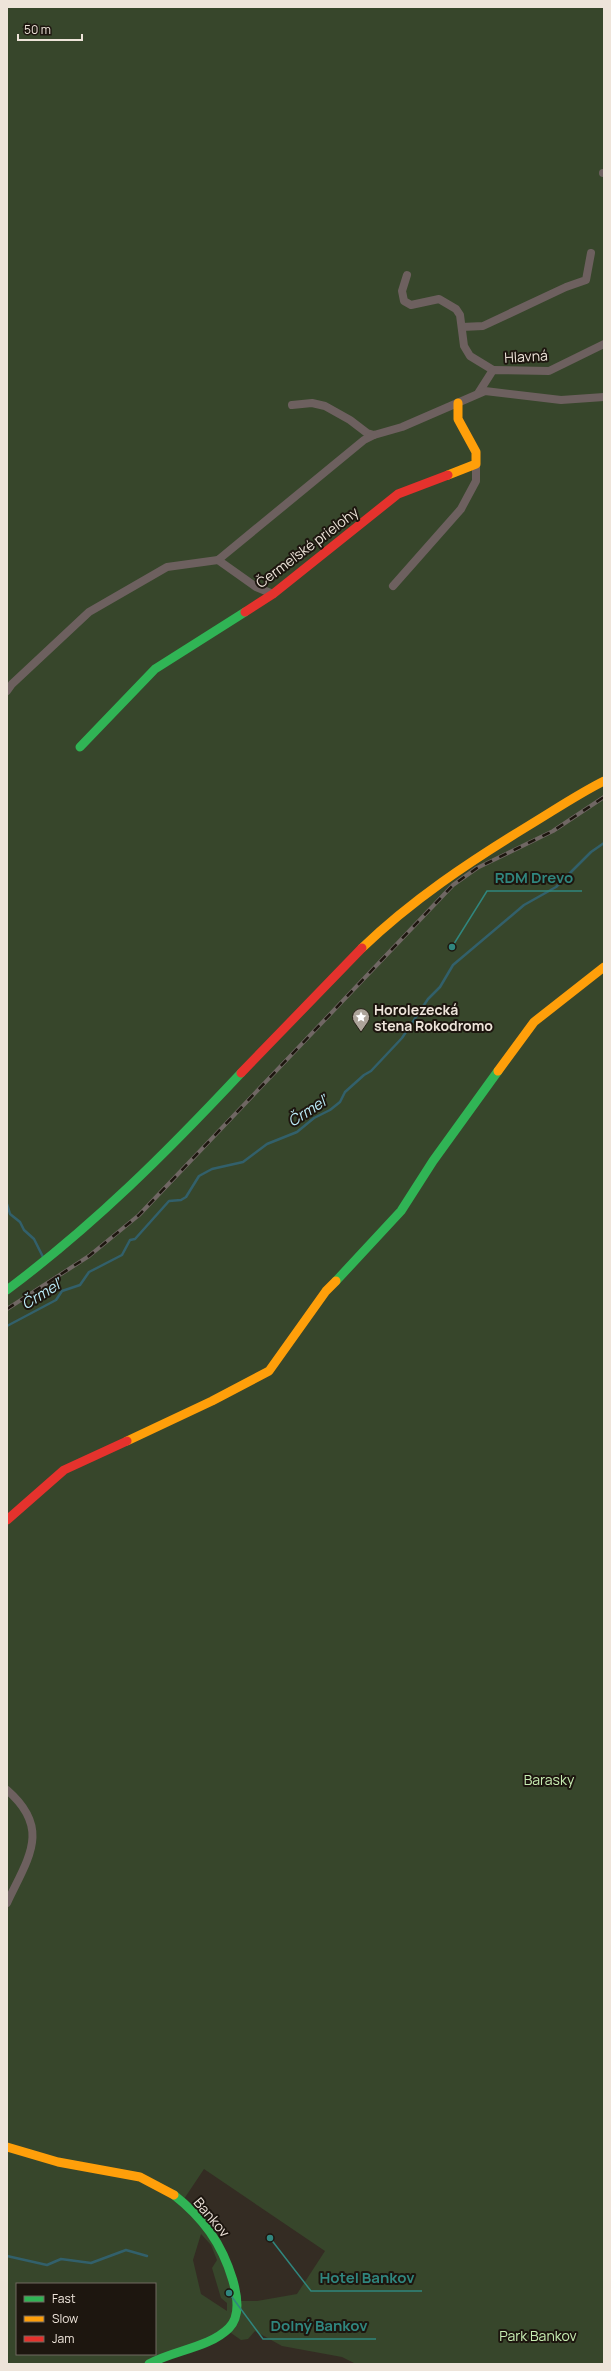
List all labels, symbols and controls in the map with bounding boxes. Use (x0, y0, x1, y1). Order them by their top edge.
scale bar (18, 16, 82, 42)
text: 50 m (24, 21, 51, 38)
street label: Hlavná (504, 345, 548, 367)
street label: Čermeľské prielohy (252, 502, 363, 592)
callout: RDM Drevo (487, 864, 582, 891)
text: RDM Drevo (495, 867, 573, 888)
place label: Horolezecká stena Rokodromo (374, 1000, 493, 1035)
place icon: Horolezecká stena Rokodromo (351, 1007, 371, 1032)
water label: Črmeľ (283, 1089, 333, 1131)
water label: Črmeľ (17, 1272, 67, 1314)
park label: Barasky (524, 1770, 575, 1789)
street label: Bankov (190, 2193, 234, 2241)
callout: Hotel Bankov (311, 2264, 422, 2291)
text: Hotel Bankov (319, 2267, 415, 2288)
legend (16, 2283, 156, 2355)
text: Fast (52, 2290, 76, 2307)
text: Slow (52, 2310, 78, 2327)
callout: Dolný Bankov (263, 2312, 376, 2339)
text: Dolný Bankov (270, 2315, 368, 2336)
park label: Park Bankov (499, 2326, 577, 2345)
text: Jam (52, 2330, 74, 2347)

